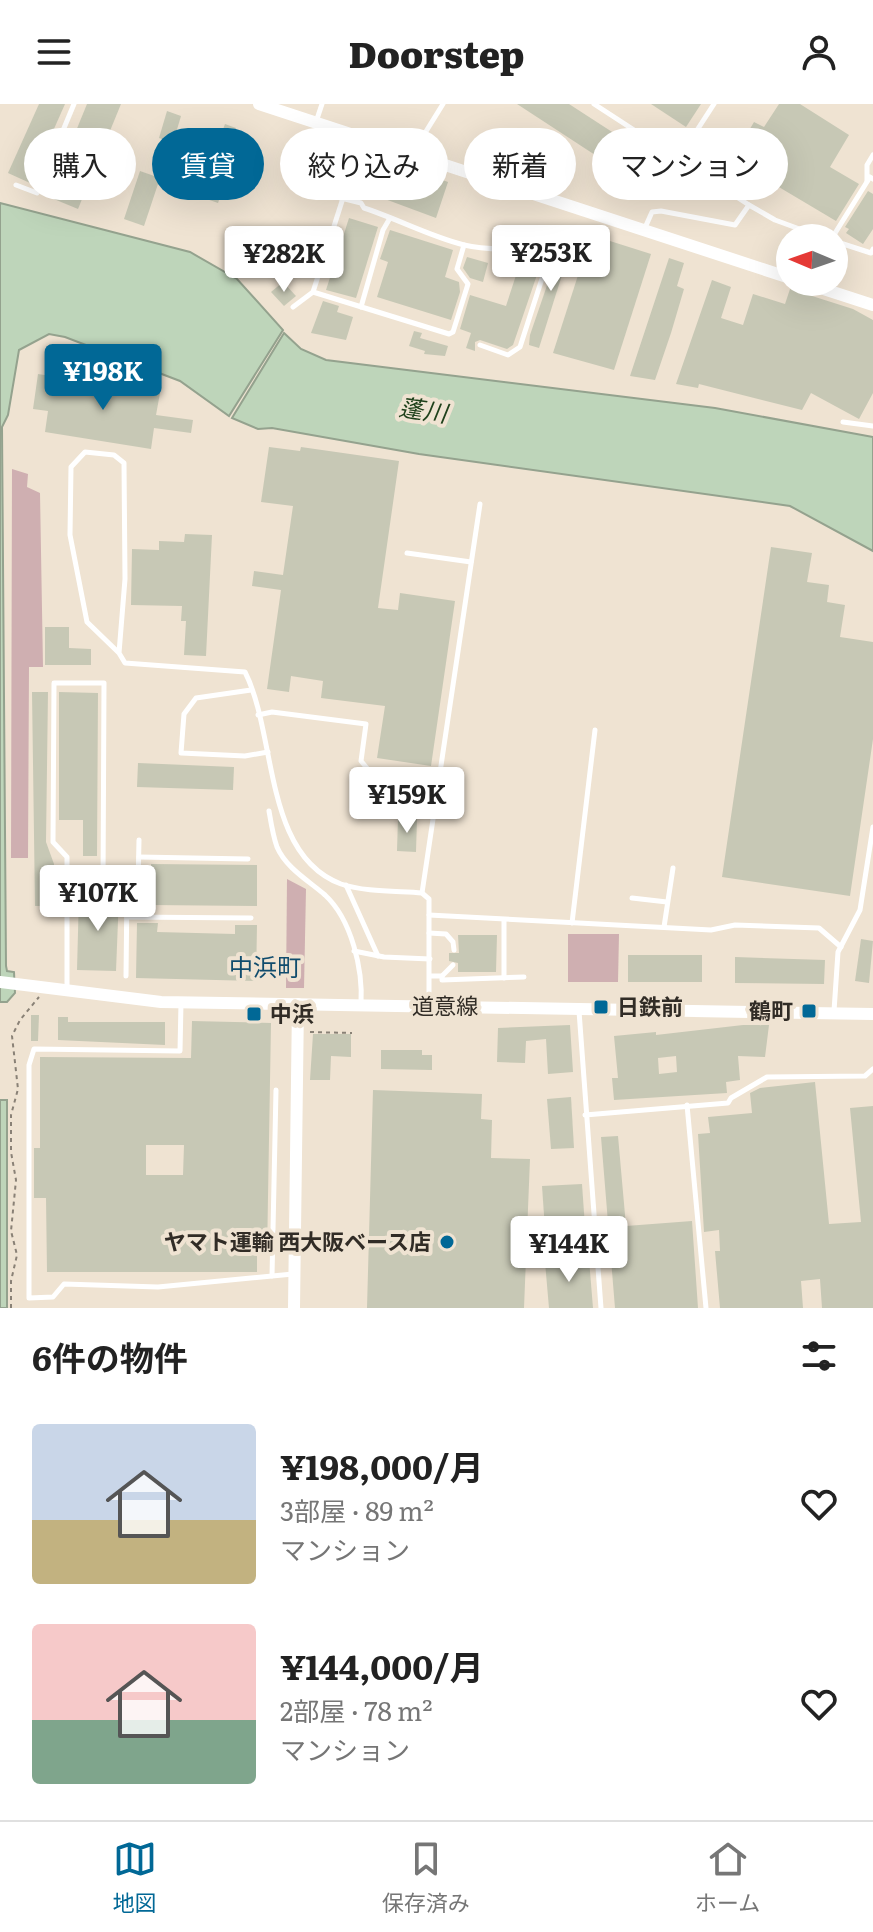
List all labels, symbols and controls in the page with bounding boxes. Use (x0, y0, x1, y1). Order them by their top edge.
text: Doorstep (349, 26, 524, 79)
icon: menu (32, 30, 76, 74)
icon: person (797, 30, 841, 74)
chip: 購入 (24, 128, 136, 200)
chip: 賃貸 (152, 128, 264, 200)
chip: 絞り込み (280, 128, 448, 200)
chip: 新着 (464, 128, 576, 200)
chip: マンション (592, 128, 788, 200)
north arrow (776, 224, 848, 296)
map controls (776, 224, 848, 296)
pin: ¥253K (495, 225, 607, 293)
pin: ¥282K (228, 226, 340, 294)
text: ¥253K (510, 231, 592, 270)
text: ¥282K (243, 232, 325, 271)
pin: ¥198K (47, 344, 159, 412)
text: ¥198K (63, 350, 143, 389)
water label: 蓬川 (397, 388, 453, 430)
pin: ¥159K (351, 767, 463, 835)
text: ¥159K (367, 773, 447, 812)
pin: ¥107K (42, 865, 154, 933)
text: ¥107K (58, 871, 138, 910)
district label: 中浜町 (229, 948, 301, 983)
street label: 道意線 (412, 988, 478, 1021)
place label: 日鉄前 (617, 989, 683, 1022)
place label: 鶴町 (749, 993, 793, 1026)
place label: 中浜 (270, 996, 314, 1029)
marker: 日鉄前 (592, 998, 610, 1016)
marker: 鶴町 (800, 1002, 818, 1020)
marker: 中浜 (245, 1005, 263, 1023)
pin: ¥144K (513, 1216, 625, 1284)
text: ¥144K (529, 1222, 609, 1261)
place label: ヤマト運輸 西大阪ベース店 (164, 1224, 431, 1257)
marker: ヤマト運輸 西大阪ベース店 (438, 1233, 456, 1251)
text: 6件の物件 (32, 1331, 188, 1381)
icon: filters (797, 1334, 841, 1378)
text: ¥198,000/月 (280, 1440, 484, 1490)
icon: home (96, 1456, 192, 1552)
icon: heart (797, 1482, 841, 1526)
text: 3部屋 · 89 m² (280, 1490, 434, 1529)
text: マンション (280, 1529, 410, 1568)
text: ¥144,000/月 (280, 1640, 484, 1690)
icon: home (96, 1656, 192, 1752)
icon: heart (797, 1682, 841, 1726)
text: 2部屋 · 78 m² (280, 1690, 433, 1729)
text: マンション (280, 1729, 410, 1768)
tab: 地図 (113, 1837, 157, 1918)
tab: 保存済み (382, 1837, 470, 1918)
tab: ホーム (695, 1837, 760, 1918)

